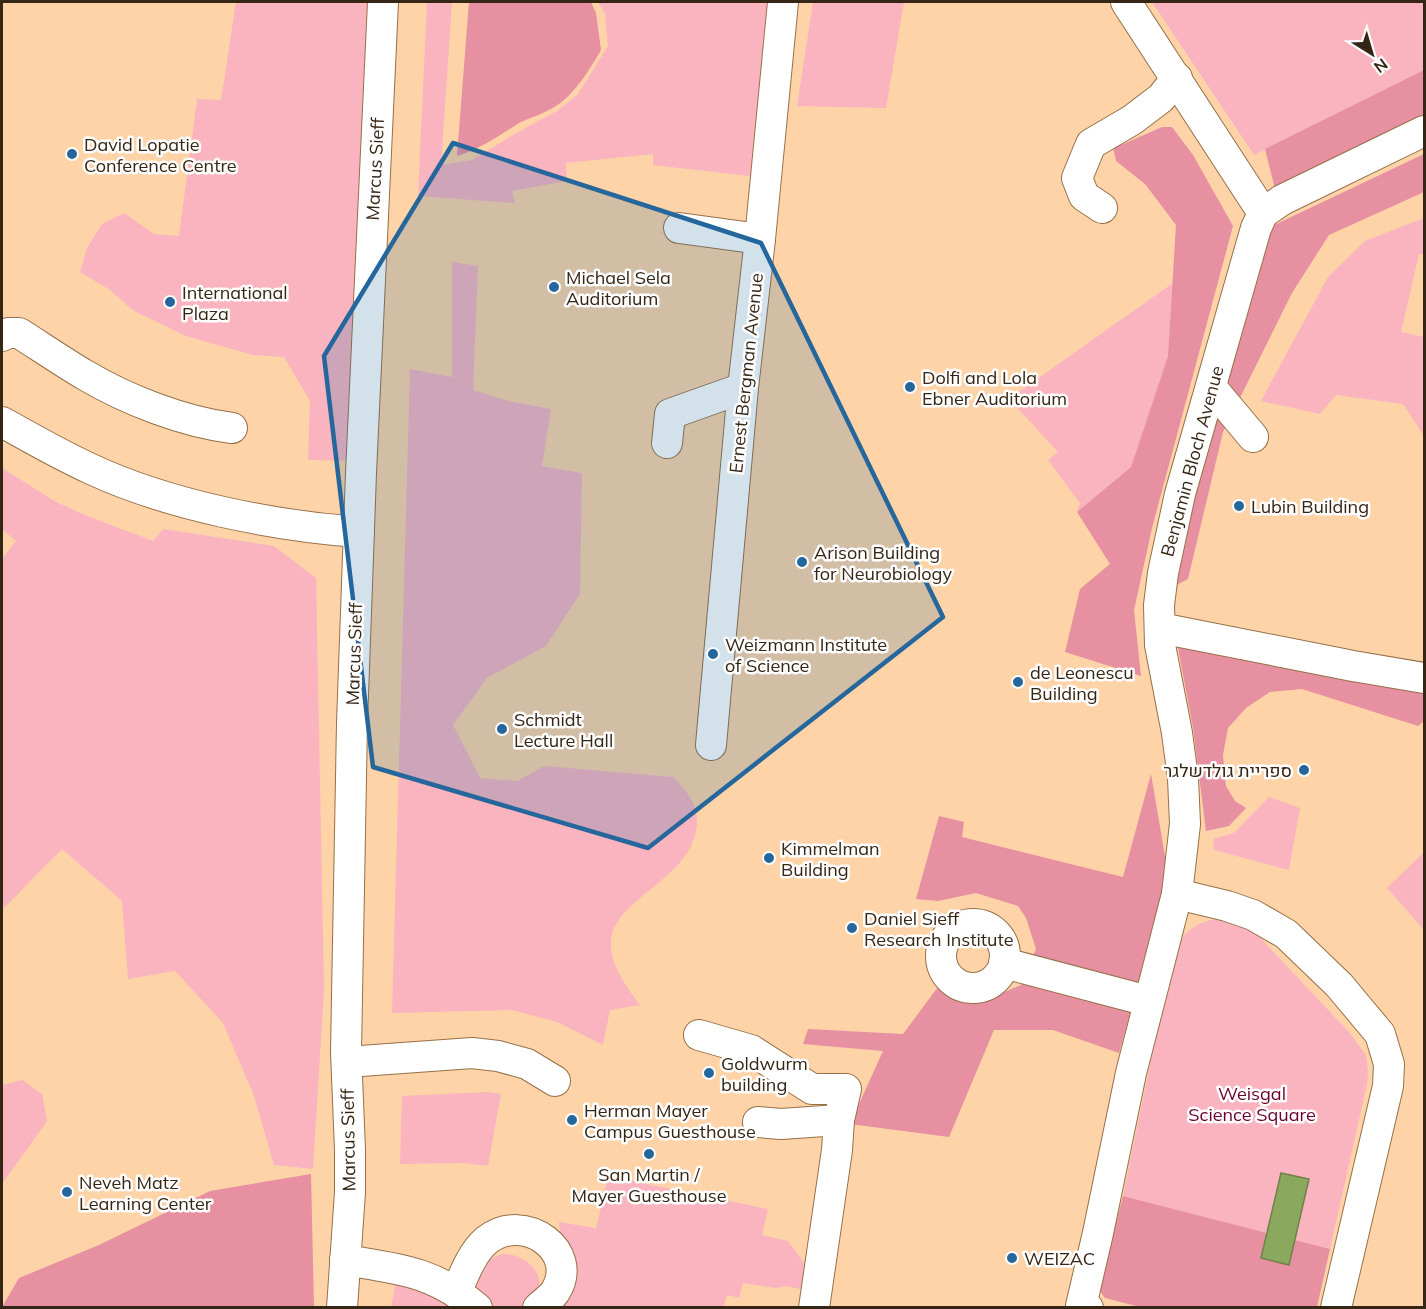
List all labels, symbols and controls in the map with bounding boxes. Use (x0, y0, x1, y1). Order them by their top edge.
north arrow (1342, 24, 1402, 84)
text: N (1370, 54, 1392, 78)
street label: Marcus Sieff (361, 116, 389, 221)
place label: David Lopatie Conference Centre (84, 133, 237, 177)
marker: David Lopatie Conference Centre (65, 147, 79, 161)
place label: Michael Sela Auditorium (566, 266, 671, 310)
street label: Ernest Bergman Avenue (724, 272, 768, 474)
marker: Michael Sela Auditorium (547, 280, 561, 294)
place label: International Plaza (182, 281, 288, 325)
marker: International Plaza (163, 295, 177, 309)
street label: Benjamin Bloch Avenue (1155, 363, 1229, 559)
place label: Dolfi and Lola Ebner Auditorium (922, 366, 1067, 410)
marker: Dolfi and Lola Ebner Auditorium (903, 380, 917, 394)
place label: Lubin Building (1251, 495, 1369, 518)
marker: Lubin Building (1232, 499, 1246, 513)
place label: Arison Building for Neurobiology (814, 541, 952, 585)
marker: Arison Building for Neurobiology (795, 555, 809, 569)
street label: Marcus Sieff (341, 601, 367, 706)
place label: Weizmann Institute of Science (725, 633, 887, 677)
marker: Weizmann Institute of Science (706, 647, 720, 661)
place label: de Leonescu Building (1030, 661, 1134, 705)
marker: de Leonescu Building (1011, 675, 1025, 689)
place label: Schmidt Lecture Hall (514, 708, 613, 752)
marker: Schmidt Lecture Hall (495, 722, 509, 736)
place label: ספריית גולדשלגר (1163, 759, 1292, 782)
marker: ספריית גולדשלגר (1297, 763, 1311, 777)
place label: Kimmelman Building (781, 837, 880, 881)
marker: Kimmelman Building (762, 851, 776, 865)
place label: Daniel Sieff Research Institute (864, 907, 1013, 951)
marker: Daniel Sieff Research Institute (845, 921, 859, 935)
place label: Goldwurm building (721, 1052, 808, 1096)
marker: Goldwurm building (702, 1066, 716, 1080)
park label: Weisgal Science Square (1188, 1082, 1316, 1126)
street label: Marcus Sieff (336, 1088, 360, 1192)
place label: Herman Mayer Campus Guesthouse (584, 1099, 756, 1143)
marker: Herman Mayer Campus Guesthouse (565, 1113, 579, 1127)
marker: San Martin / Mayer Guesthouse (642, 1147, 656, 1161)
place label: San Martin / Mayer Guesthouse (571, 1163, 727, 1207)
place label: Neveh Matz Learning Center (79, 1171, 212, 1215)
marker: Neveh Matz Learning Center (60, 1185, 74, 1199)
place label: WEIZAC (1024, 1247, 1095, 1270)
marker: WEIZAC (1005, 1251, 1019, 1265)

